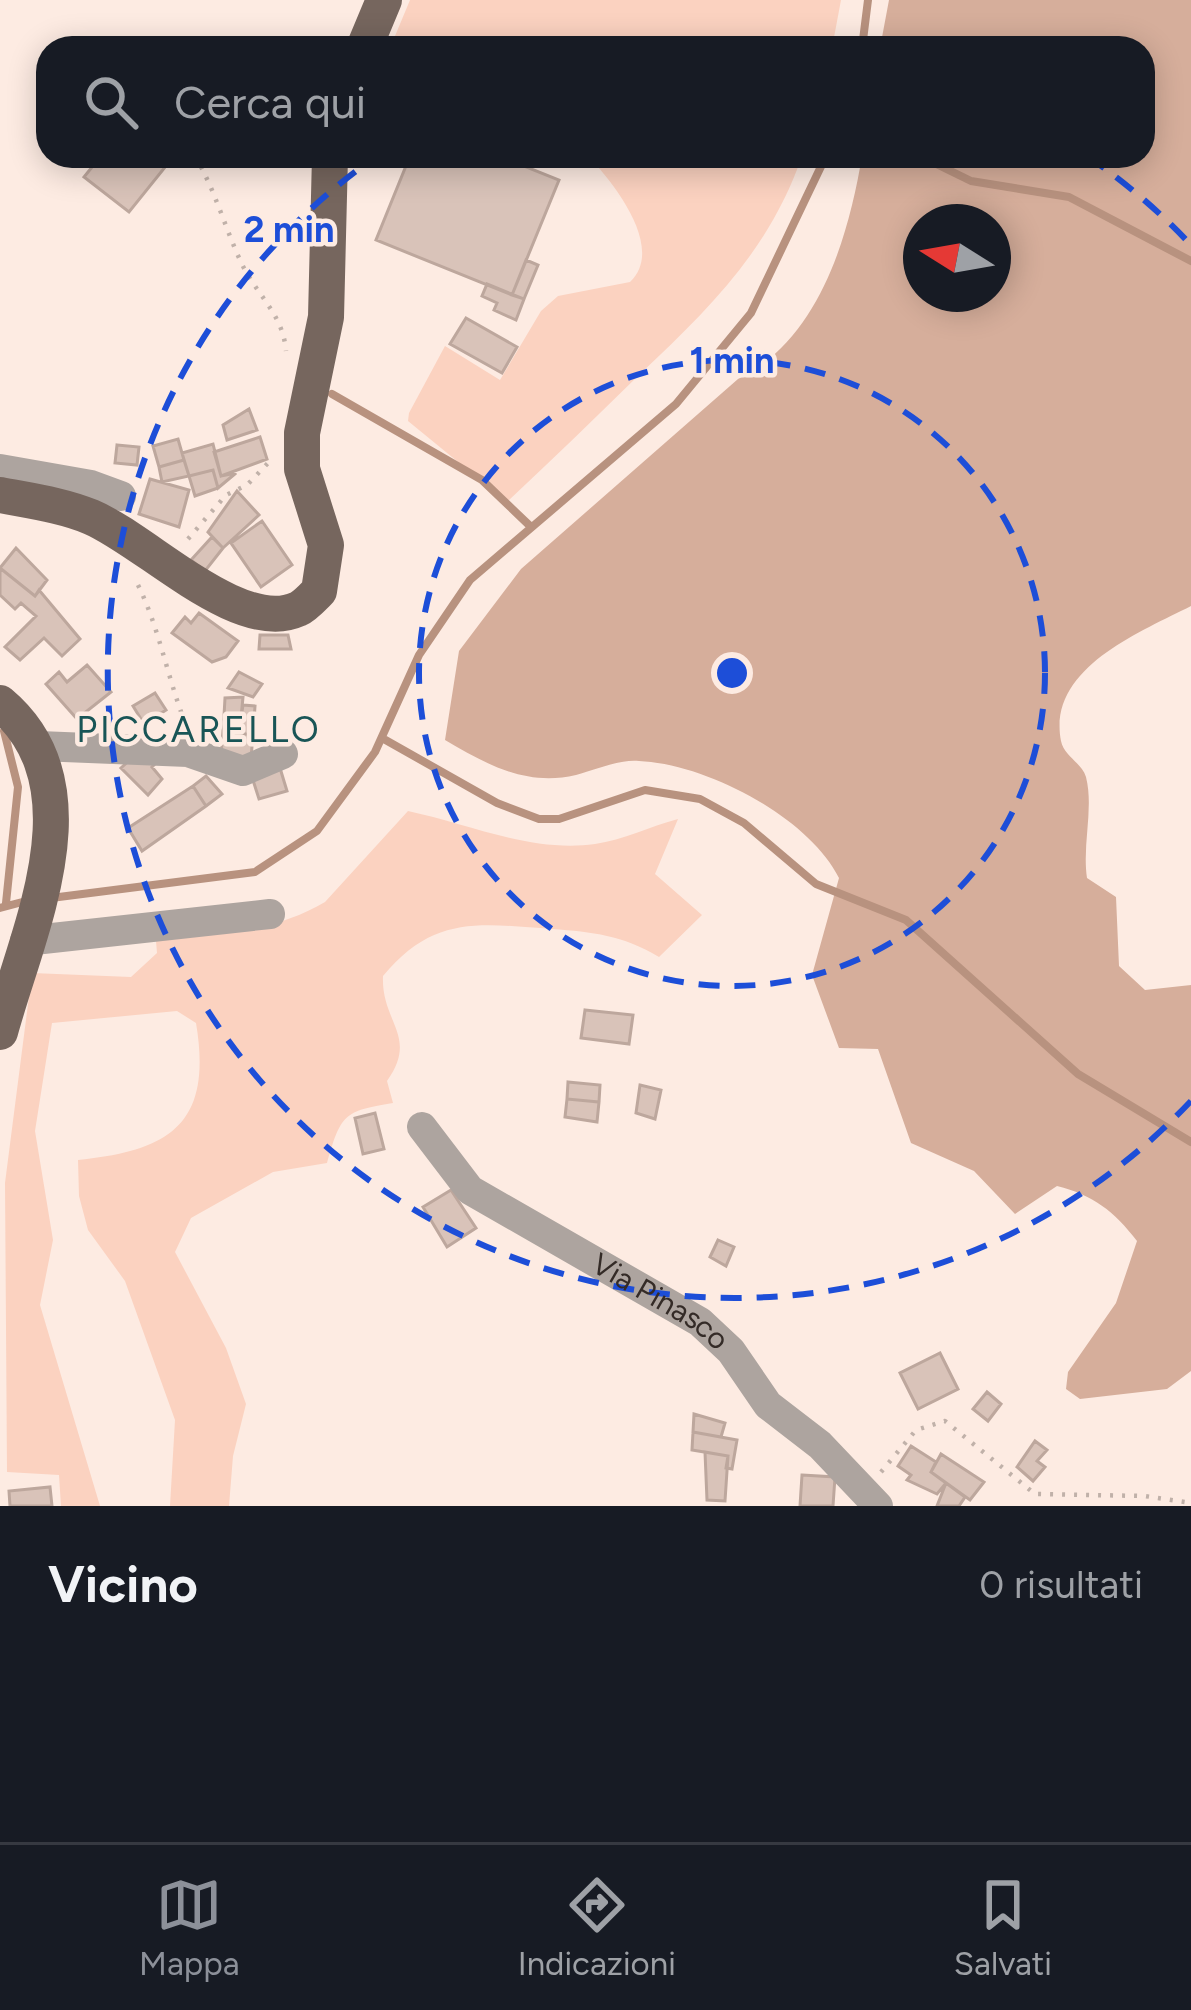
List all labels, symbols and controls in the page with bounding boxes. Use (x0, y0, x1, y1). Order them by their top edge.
search box (36, 36, 1155, 168)
icon: search (78, 69, 144, 135)
text: Cerca qui (174, 75, 366, 129)
north arrow (903, 204, 1011, 312)
text: 2 min (244, 208, 334, 251)
text: 1 min (689, 339, 775, 382)
centre of rings (711, 652, 753, 694)
district label: PICCARELLO (76, 708, 322, 751)
street label: Via Pinasco (586, 1245, 737, 1358)
text: Vicino (48, 1554, 198, 1615)
text: 0 risultati (979, 1561, 1143, 1608)
tab: Mappa (139, 1872, 240, 1983)
tab: Indicazioni (518, 1872, 676, 1983)
tab: Salvati (954, 1872, 1052, 1983)

